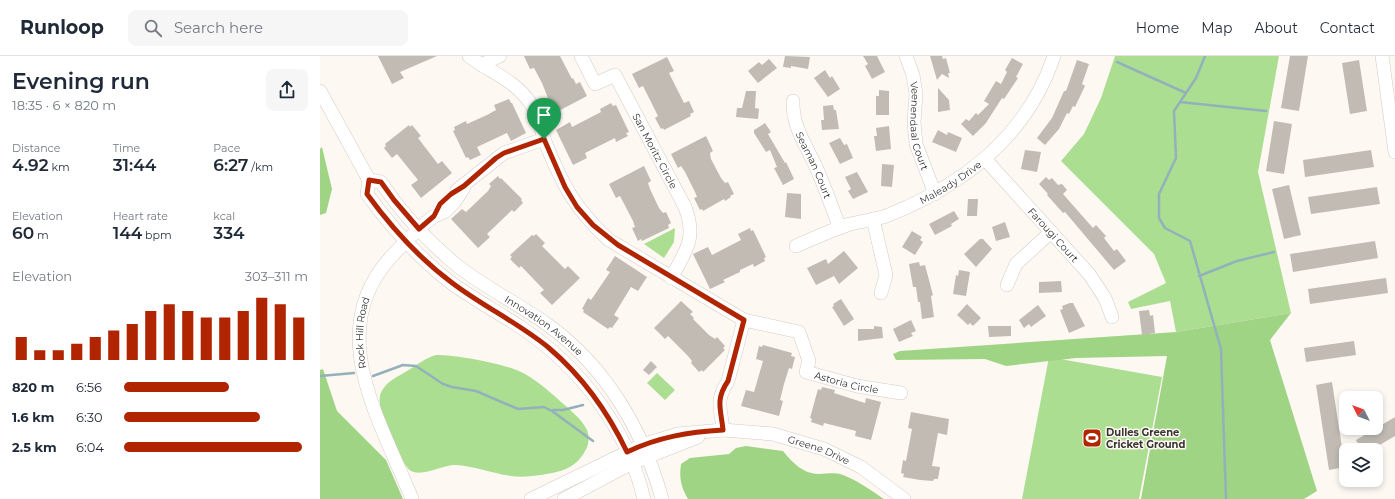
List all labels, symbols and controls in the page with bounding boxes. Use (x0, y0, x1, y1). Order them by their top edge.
search box (128, 10, 408, 46)
text: Runloop (20, 16, 104, 39)
icon: search (142, 17, 164, 39)
text: Search here (174, 18, 263, 37)
text: Home (1136, 19, 1179, 37)
text: Map (1201, 19, 1232, 37)
text: About (1254, 19, 1298, 37)
text: Contact (1320, 19, 1375, 37)
text: Evening run (12, 68, 150, 95)
button: share (266, 69, 308, 111)
street label: Veenendaal Court (907, 81, 932, 172)
text: 18:35 · 6 × 820 m (12, 97, 116, 113)
pin (527, 98, 561, 139)
icon: arrive (533, 104, 555, 126)
street label: San Moritz Circle (630, 111, 681, 191)
street label: Seaman Court (793, 130, 835, 200)
text: Distance (12, 141, 60, 155)
text: Time (113, 141, 140, 155)
text: Pace (213, 141, 240, 155)
text: 4.92 (12, 155, 49, 175)
text: 31:44 (113, 155, 156, 175)
text: 6:27 (213, 155, 248, 175)
street label: Maleady Drive (917, 157, 984, 207)
text: km (49, 160, 70, 174)
text: /km (248, 160, 273, 174)
street label: Farougi Court (1025, 205, 1081, 265)
text: Elevation (12, 209, 63, 223)
text: Heart rate (113, 209, 168, 223)
text: kcal (213, 209, 235, 223)
text: 60 (12, 223, 34, 243)
text: 144 (113, 223, 142, 243)
text: 334 (213, 223, 245, 243)
text: m (34, 228, 49, 242)
text: bpm (142, 228, 172, 242)
text: Elevation (12, 268, 72, 284)
text: 303–311 m (245, 268, 308, 284)
street label: Innovation Avenue (502, 292, 586, 358)
street label: Rock Hill Road (353, 295, 372, 370)
street label: Astoria Circle (813, 368, 879, 396)
text: 820 m (12, 379, 54, 395)
text: 6:56 (76, 379, 102, 395)
north arrow (1339, 391, 1383, 435)
map controls (1339, 391, 1383, 487)
text: 1.6 km (12, 409, 54, 425)
text: 6:30 (76, 409, 103, 425)
place label: Dulles Greene Cricket Ground (1106, 426, 1186, 451)
sports icon: Dulles Greene Cricket Ground (1081, 427, 1103, 449)
street label: Greene Drive (786, 432, 852, 467)
text: 2.5 km (12, 439, 57, 455)
text: 6:04 (76, 439, 104, 455)
button: layers (1339, 443, 1383, 487)

